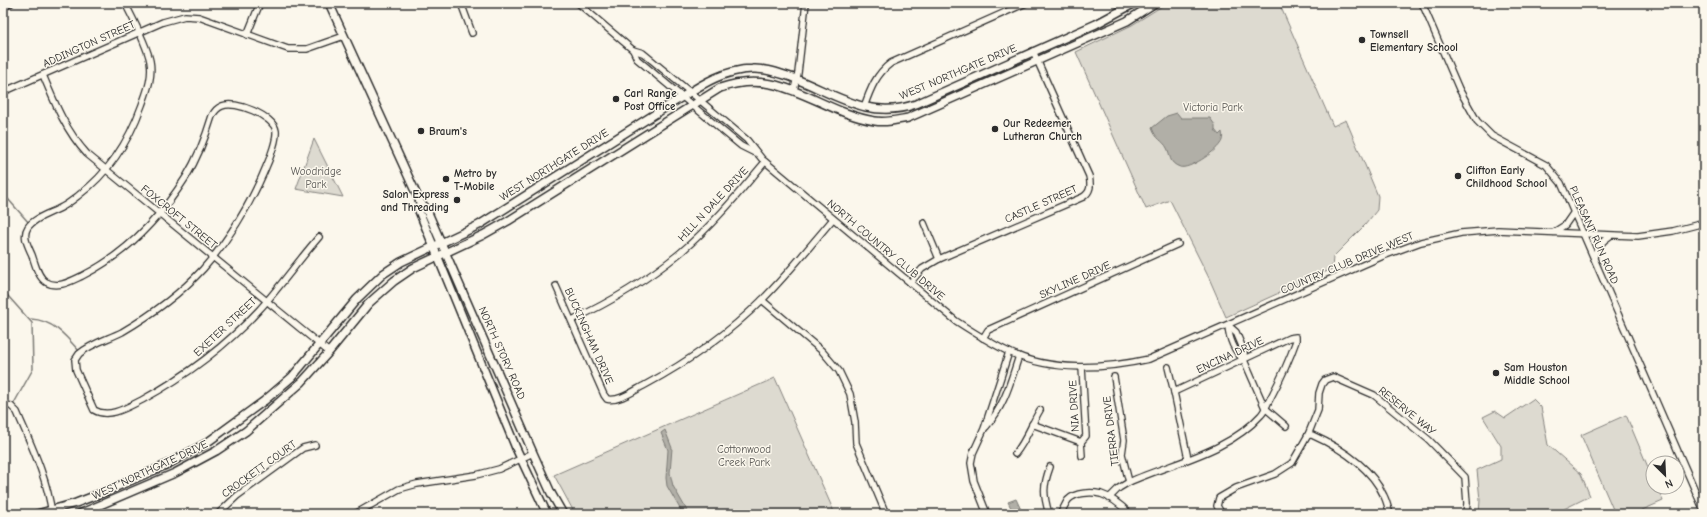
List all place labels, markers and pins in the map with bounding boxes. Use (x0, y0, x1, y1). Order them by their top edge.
place label: Townsell Elementary School (1370, 28, 1458, 54)
marker: Townsell Elementary School (1357, 35, 1367, 45)
place label: Carl Range Post Office (624, 87, 677, 113)
marker: Carl Range Post Office (611, 94, 621, 104)
place label: Our Redeemer Lutheran Church (1003, 117, 1082, 143)
marker: Our Redeemer Lutheran Church (990, 124, 1000, 134)
place label: Braum's (429, 125, 467, 138)
marker: Braum's (416, 126, 426, 136)
place label: Clifton Early Childhood School (1466, 164, 1547, 190)
place label: Metro by T-Mobile (454, 167, 496, 193)
marker: Clifton Early Childhood School (1453, 171, 1463, 181)
marker: Metro by T-Mobile (441, 174, 451, 184)
place label: Salon Express and Threading (381, 188, 449, 214)
marker: Salon Express and Threading (452, 195, 462, 205)
place label: Sam Houston Middle School (1504, 361, 1570, 387)
marker: Sam Houston Middle School (1491, 368, 1501, 378)

